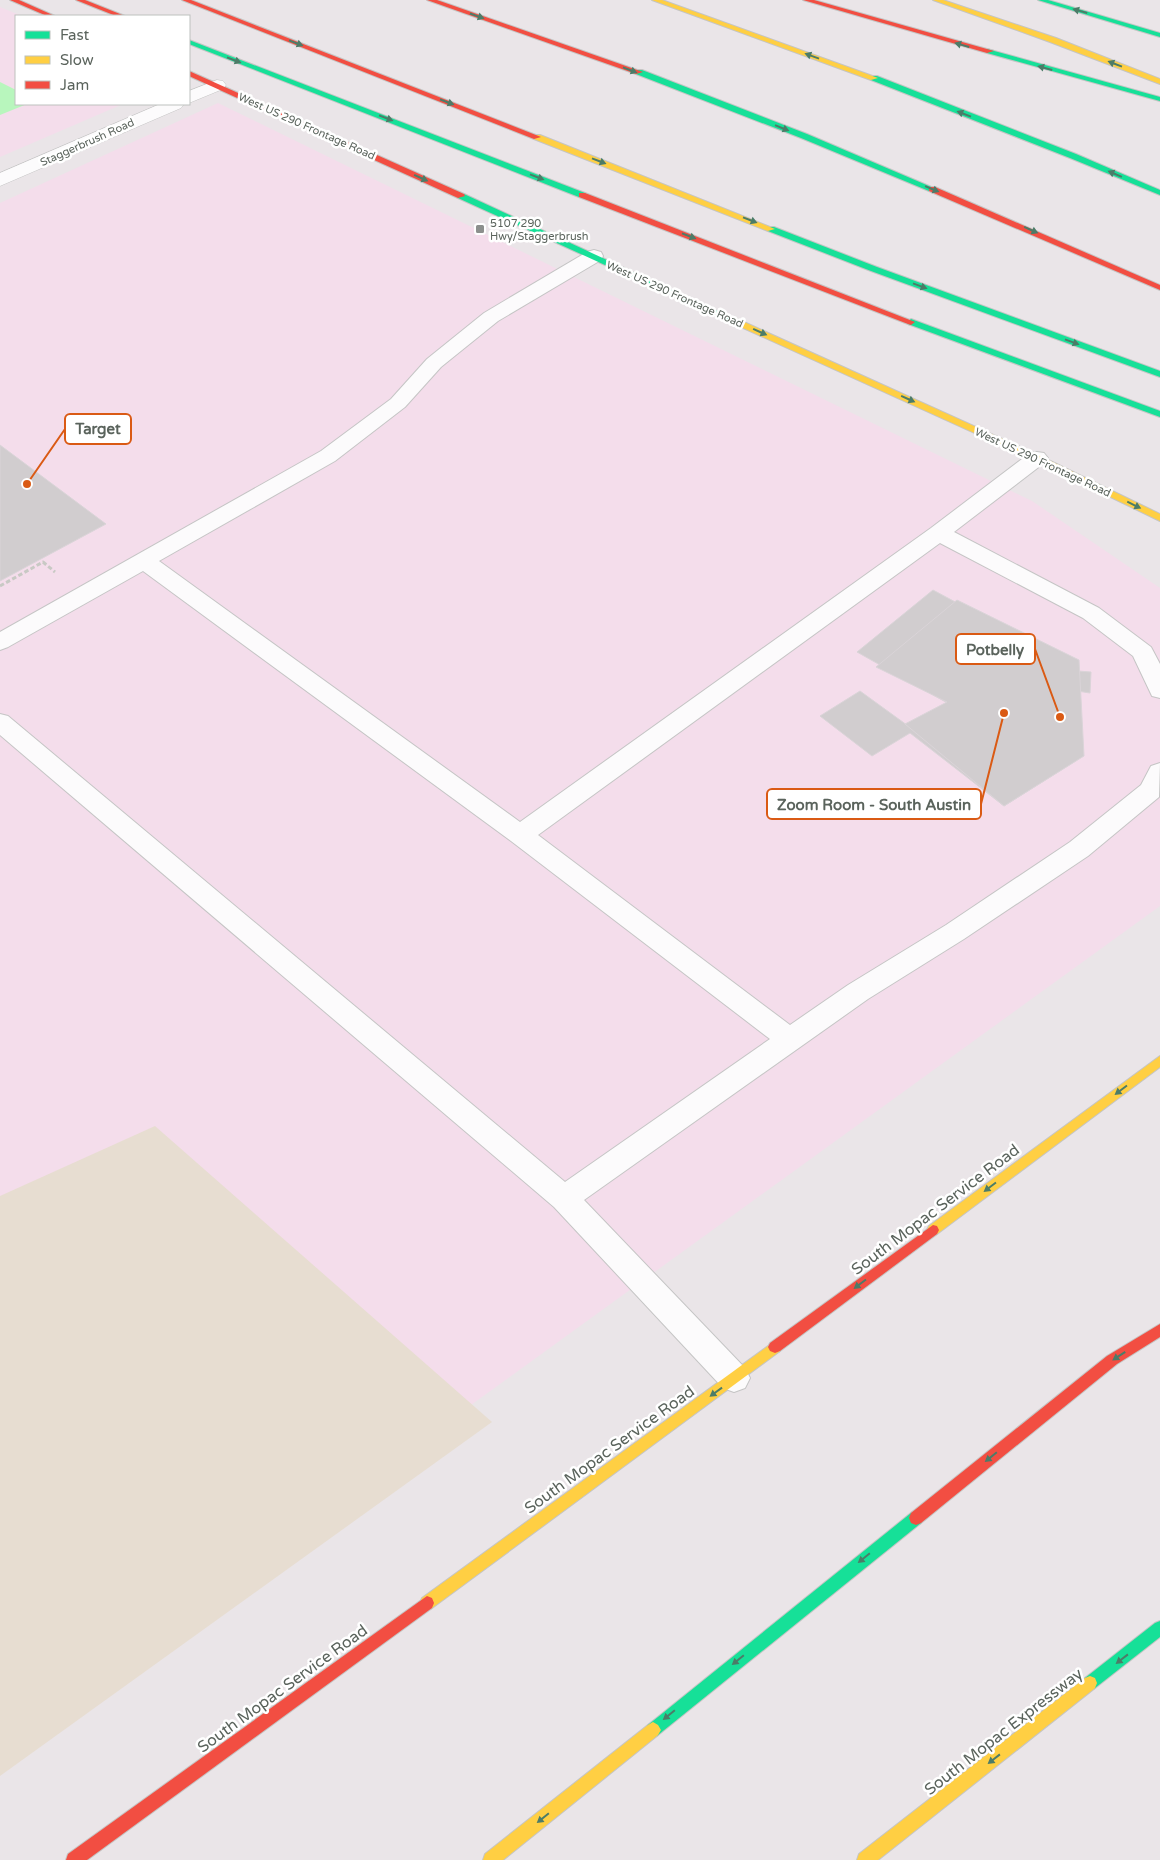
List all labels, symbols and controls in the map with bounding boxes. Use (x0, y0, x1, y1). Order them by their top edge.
one-way arrow (1072, 7, 1087, 15)
one-way arrow (469, 13, 484, 20)
legend (15, 15, 190, 105)
text: Fast (60, 26, 90, 44)
one-way arrow (289, 39, 304, 47)
one-way arrow (954, 40, 969, 48)
text: Slow (60, 51, 94, 69)
one-way arrow (804, 52, 819, 60)
one-way arrow (227, 56, 241, 64)
one-way arrow (1107, 60, 1122, 68)
one-way arrow (1038, 64, 1053, 72)
one-way arrow (623, 66, 638, 74)
text: Jam (60, 76, 89, 94)
street label: West US 290 Frontage Road (236, 90, 377, 163)
one-way arrow (440, 99, 455, 106)
one-way arrow (956, 110, 971, 118)
one-way arrow (379, 114, 394, 122)
street label: Staggerbrush Road (38, 116, 136, 169)
one-way arrow (774, 125, 789, 132)
one-way arrow (592, 157, 607, 165)
one-way arrow (1107, 170, 1122, 178)
one-way arrow (530, 173, 545, 181)
one-way arrow (414, 174, 428, 182)
one-way arrow (925, 185, 939, 193)
one-way arrow (743, 216, 758, 224)
place label: 5107 290 Hwy/Staggerbrush (490, 217, 589, 243)
marker: 5107 290 Hwy/Staggerbrush (474, 223, 486, 235)
one-way arrow (1024, 227, 1038, 235)
one-way arrow (682, 232, 697, 240)
street label: West US 290 Frontage Road (604, 258, 745, 331)
one-way arrow (913, 282, 928, 290)
one-way arrow (753, 328, 767, 336)
one-way arrow (1065, 339, 1080, 346)
one-way arrow (901, 396, 915, 404)
callout: Target (65, 414, 131, 444)
text: Target (74, 420, 121, 439)
street label: West US 290 Frontage Road (973, 425, 1113, 500)
one-way arrow (1127, 501, 1141, 509)
callout: Potbelly (956, 634, 1035, 664)
text: Potbelly (966, 641, 1024, 660)
callout: Zoom Room - South Austin (767, 789, 981, 819)
text: Zoom Room - South Austin (777, 796, 971, 814)
one-way arrow (1115, 1085, 1128, 1096)
street label: South Mopac Service Road (848, 1140, 1024, 1280)
one-way arrow (984, 1182, 997, 1192)
one-way arrow (854, 1279, 867, 1290)
one-way arrow (1112, 1351, 1125, 1361)
street label: South Mopac Service Road (521, 1381, 699, 1518)
one-way arrow (709, 1386, 722, 1396)
one-way arrow (985, 1451, 998, 1462)
one-way arrow (858, 1553, 871, 1564)
street label: South Mopac Service Road (194, 1620, 372, 1757)
one-way arrow (1116, 1653, 1129, 1664)
one-way arrow (732, 1654, 745, 1665)
street label: South Mopac Expressway (921, 1664, 1087, 1800)
one-way arrow (663, 1710, 676, 1721)
one-way arrow (987, 1754, 1001, 1764)
one-way arrow (537, 1812, 549, 1823)

